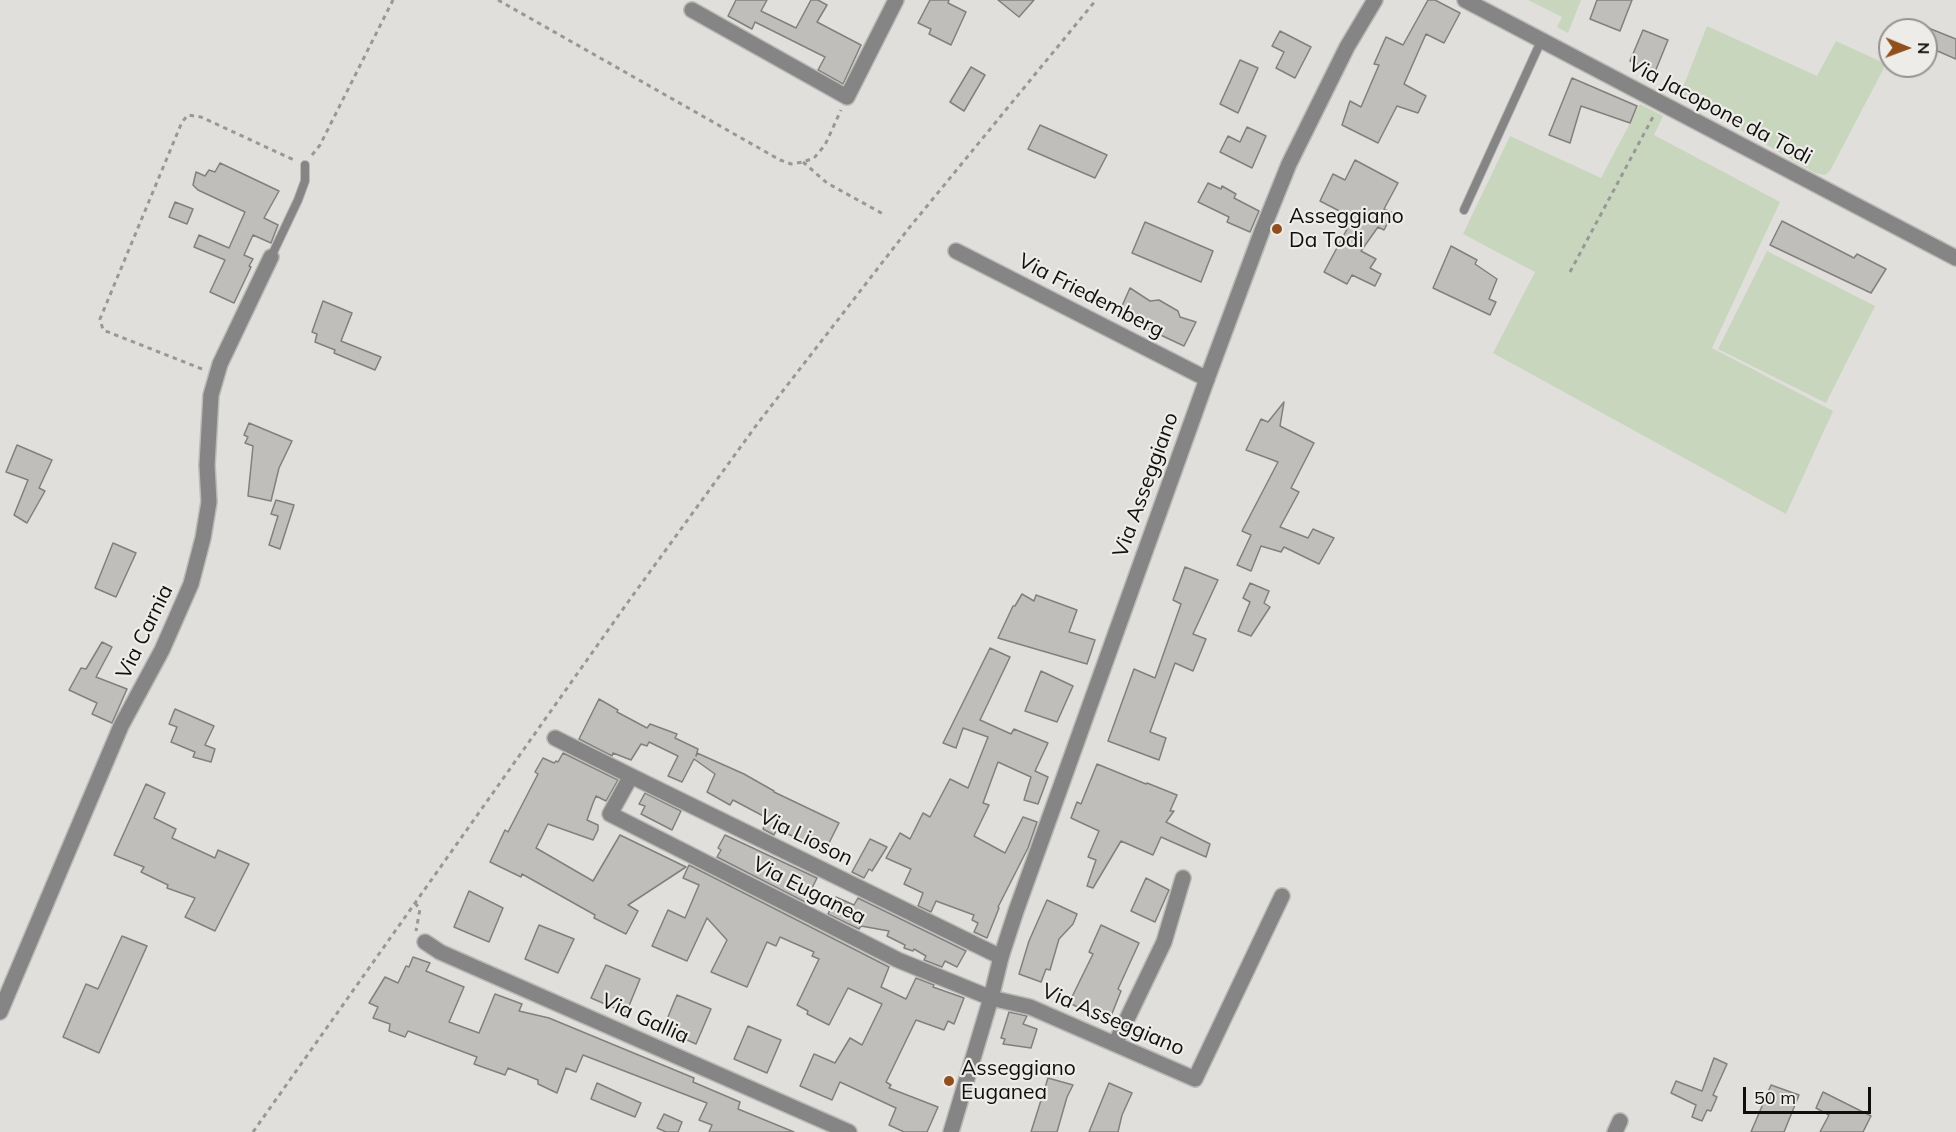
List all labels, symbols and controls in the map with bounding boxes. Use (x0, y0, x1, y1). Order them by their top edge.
north arrow (1878, 18, 1938, 78)
text: N (1914, 42, 1934, 54)
street label: Via Jacopone da Todi (1624, 52, 1816, 170)
place label: Asseggiano Da Todi (1289, 204, 1404, 254)
marker: Asseggiano Da Todi (1270, 222, 1284, 236)
street label: Via Friedemberg (1014, 248, 1168, 344)
street label: Via Asseggiano (1108, 409, 1184, 561)
street label: Via Carnia (111, 581, 179, 683)
street label: Via Lioson (755, 805, 857, 871)
street label: Via Euganea (748, 852, 870, 930)
street label: Via Asseggiano (1038, 979, 1188, 1061)
street label: Via Gallia (597, 989, 693, 1049)
place label: Asseggiano Euganea (961, 1056, 1076, 1106)
marker: Asseggiano Euganea (942, 1074, 956, 1088)
scale bar (1746, 1075, 1874, 1113)
text: 50 m (1754, 1086, 1796, 1109)

